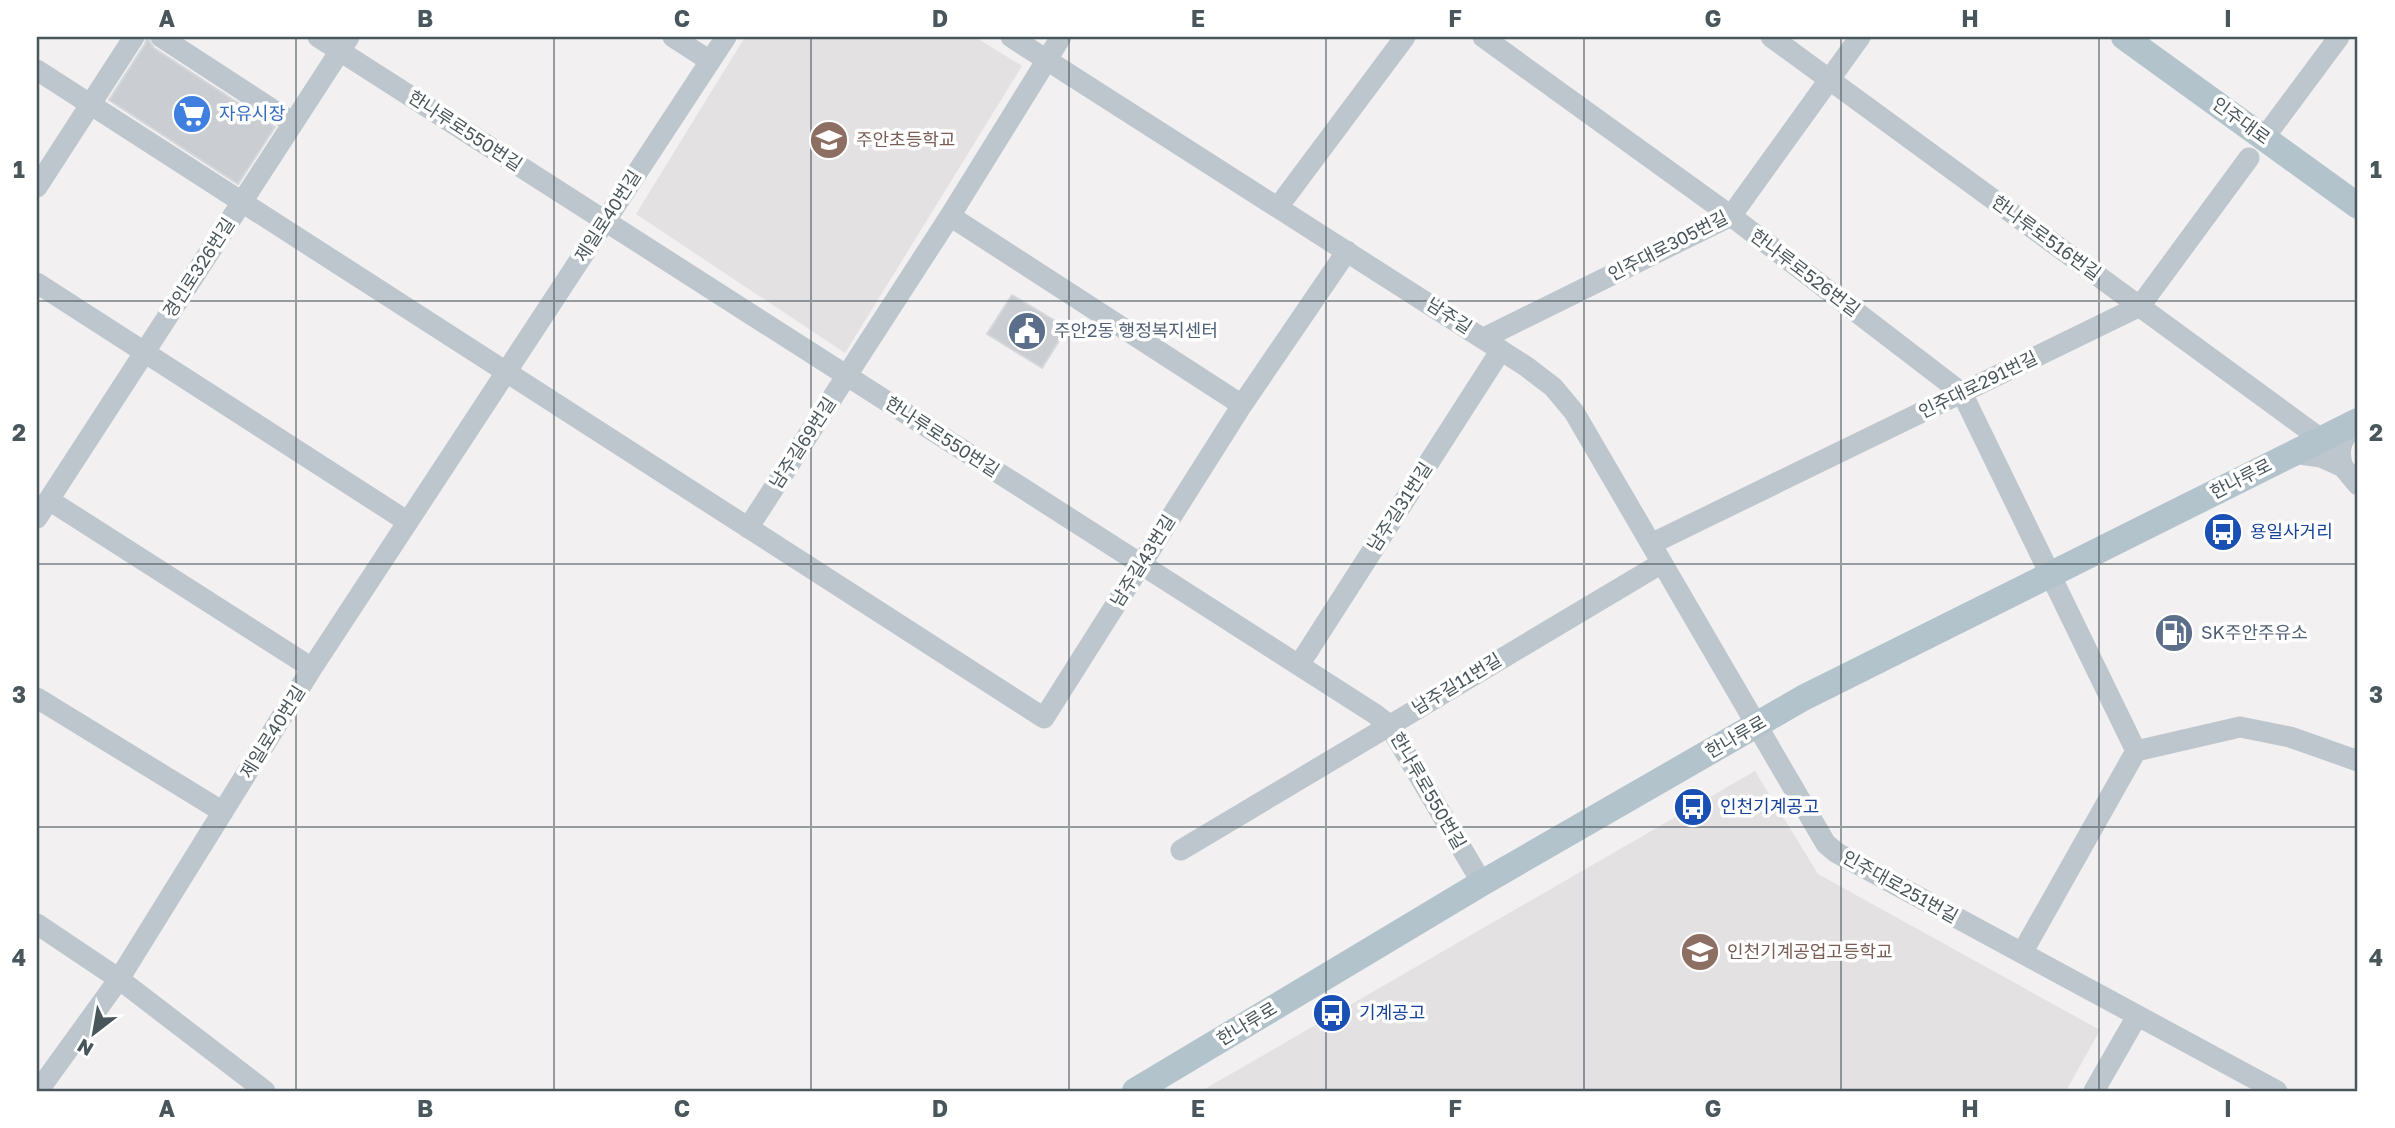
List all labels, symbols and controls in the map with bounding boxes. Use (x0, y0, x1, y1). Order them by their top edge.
text: A (159, 4, 176, 32)
text: B (417, 4, 433, 32)
text: C (674, 4, 690, 32)
text: D (932, 4, 948, 32)
text: E (1191, 4, 1205, 32)
text: F (1448, 4, 1462, 32)
text: G (1705, 4, 1721, 32)
text: H (1961, 4, 1979, 32)
text: I (2224, 4, 2232, 32)
street label: 한나루로550번길 (404, 85, 527, 175)
street label: 인주대로 (2208, 92, 2275, 149)
supermarket icon: 자유시장 (171, 93, 213, 135)
place label: 자유시장 (219, 102, 285, 124)
school or university icon: 주안초등학교 (808, 119, 850, 161)
place label: 주안초등학교 (856, 128, 955, 150)
text: 1 (13, 155, 25, 183)
text: 1 (2370, 155, 2382, 183)
street label: 제일로40번길 (569, 165, 645, 265)
street label: 한나루로516번길 (1988, 190, 2105, 284)
street label: 인주대로305번길 (1604, 205, 1731, 285)
street label: 경인로326번길 (158, 213, 239, 322)
street label: 한나루로526번길 (1747, 224, 1865, 320)
street label: 남주길 (1423, 292, 1476, 338)
public building icon: 주안2동 행정복지센터 (1006, 310, 1048, 352)
place label: 주안2동 행정복지센터 (1054, 319, 1218, 341)
street label: 인주대로291번길 (1915, 346, 2041, 422)
street label: 한나루로550번길 (881, 391, 1004, 481)
street label: 남주길69번길 (764, 393, 840, 492)
text: 2 (12, 418, 26, 446)
text: 2 (2369, 418, 2383, 446)
street label: 한나루로 (2206, 453, 2275, 503)
street label: 남주길31번길 (1362, 458, 1436, 555)
street label: 남주길43번길 (1105, 510, 1179, 611)
bus stop icon: 용일사거리 (2202, 511, 2244, 553)
place label: 용일사거리 (2250, 520, 2333, 542)
fuel station icon: SK주안주유소 (2153, 612, 2195, 654)
place label: SK주안주유소 (2201, 621, 2308, 643)
street label: 남주길11번길 (1408, 648, 1505, 718)
text: 3 (12, 680, 26, 708)
text: 3 (2369, 680, 2383, 708)
street label: 제일로40번길 (235, 681, 309, 782)
street label: 한나루로 (1701, 710, 1770, 762)
street label: 한나루로550번길 (1386, 728, 1471, 853)
bus stop icon: 인천기계공고 (1672, 786, 1714, 828)
place label: 인천기계공고 (1720, 795, 1819, 817)
street label: 인주대로251번길 (1839, 845, 1962, 927)
school or university icon: 인천기계공업고등학교 (1679, 931, 1721, 973)
place label: 인천기계공업고등학교 (1727, 940, 1893, 962)
text: 4 (12, 943, 26, 971)
text: 4 (2369, 943, 2383, 971)
bus stop icon: 기계공고 (1311, 992, 1353, 1034)
street label: 한나루로 (1212, 997, 1281, 1050)
north arrow (60, 998, 130, 1068)
place label: 기계공고 (1359, 1001, 1425, 1023)
text: N (73, 1034, 97, 1062)
text: A (159, 1094, 176, 1122)
text: B (417, 1094, 433, 1122)
text: C (674, 1094, 690, 1122)
text: D (932, 1094, 948, 1122)
text: E (1191, 1094, 1205, 1122)
text: F (1448, 1094, 1462, 1122)
text: G (1705, 1094, 1721, 1122)
text: H (1961, 1094, 1979, 1122)
text: I (2224, 1094, 2232, 1122)

